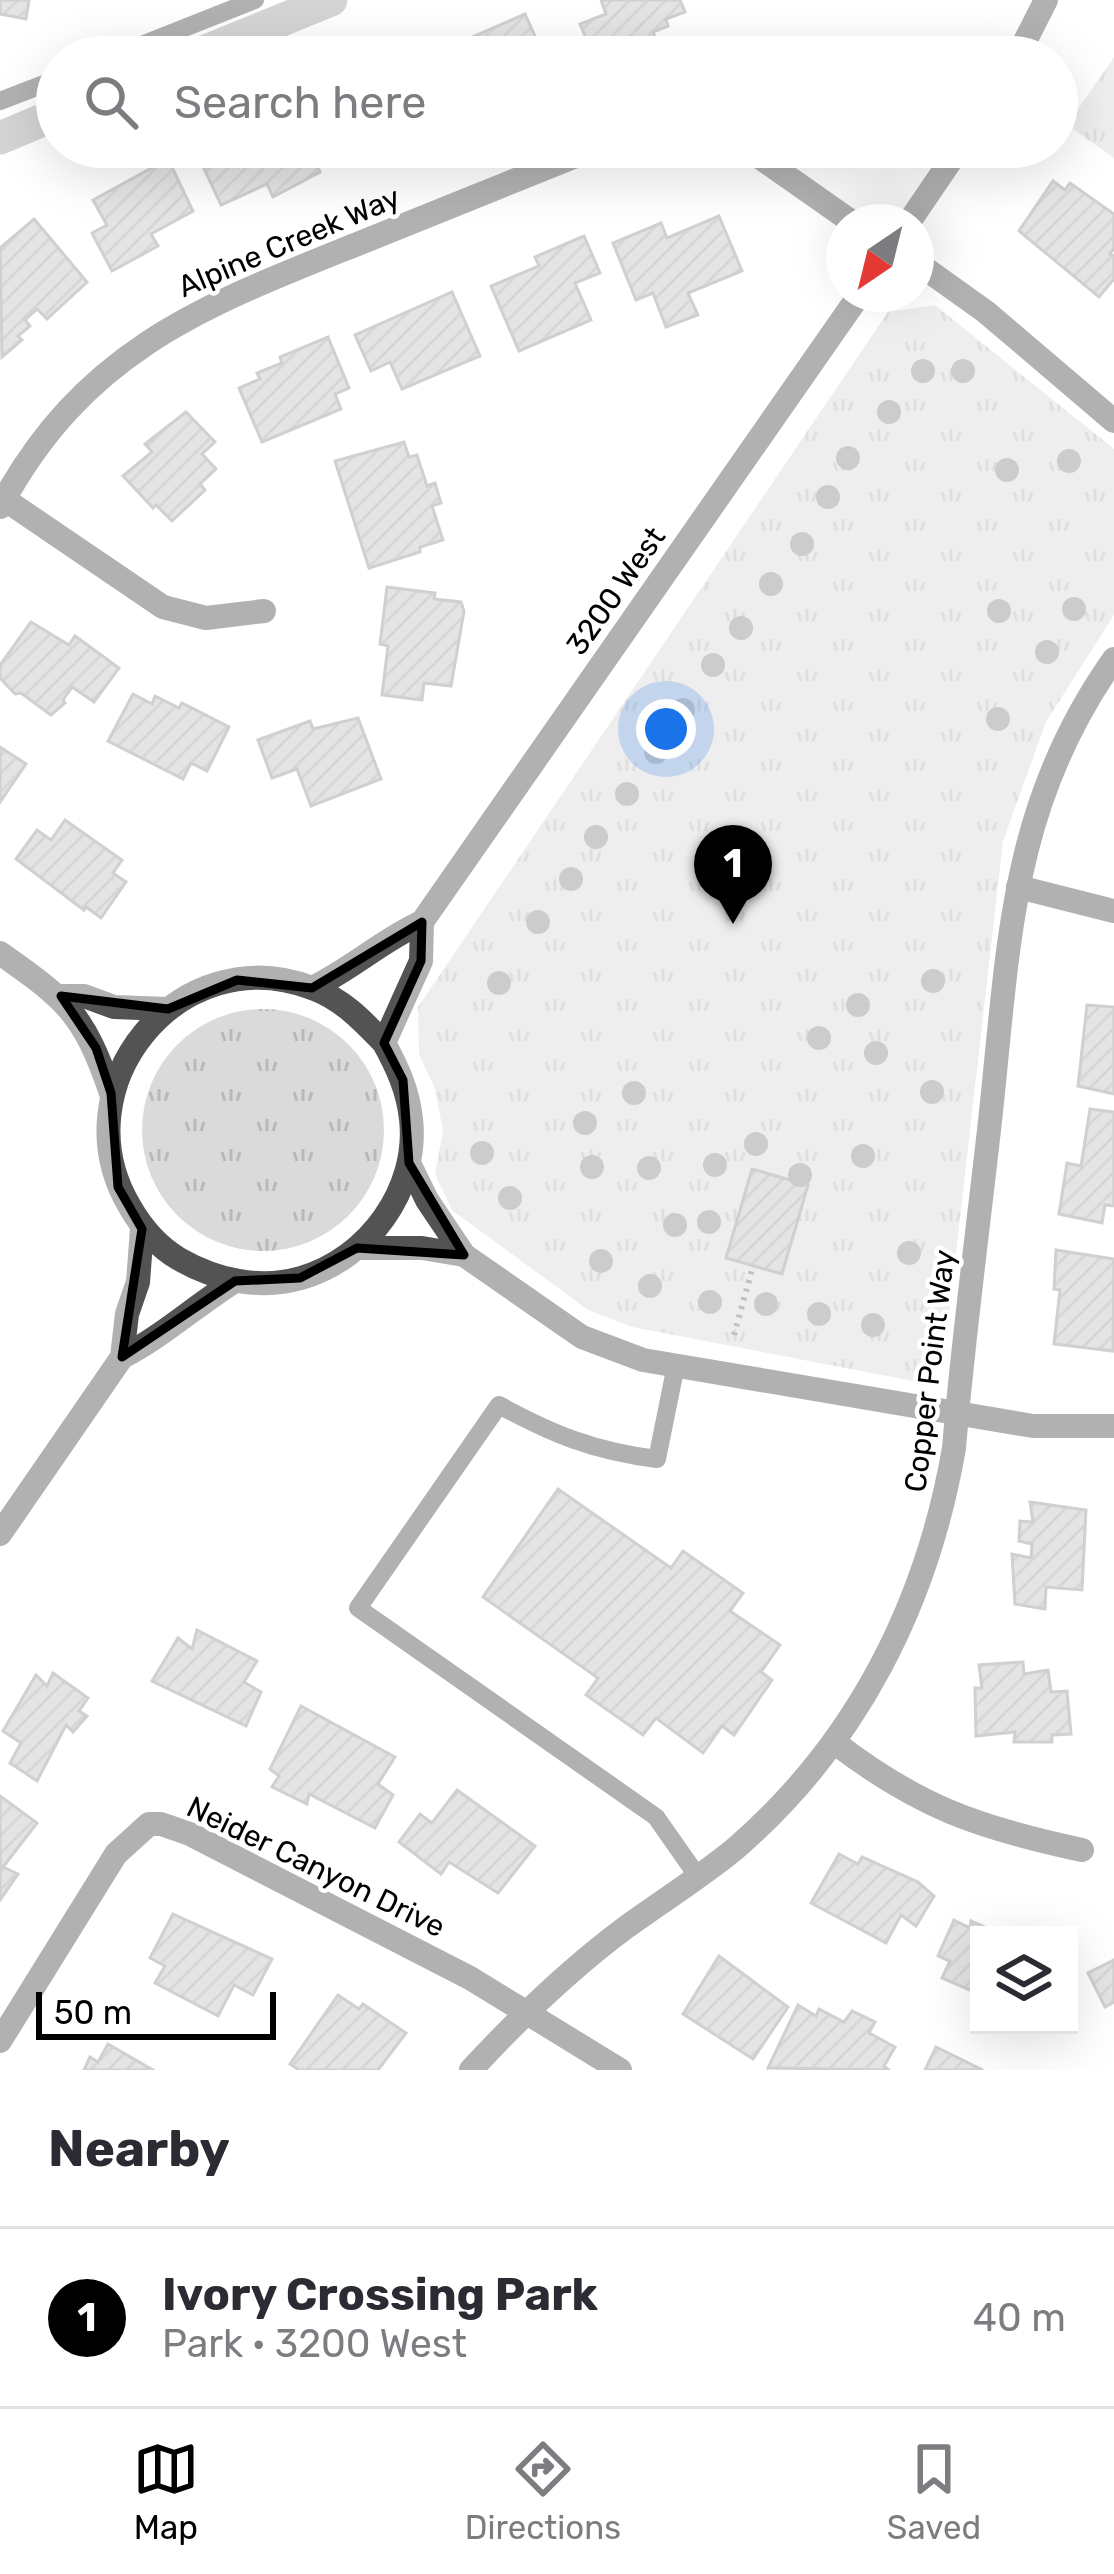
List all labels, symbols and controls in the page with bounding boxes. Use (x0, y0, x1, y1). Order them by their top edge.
search box (36, 36, 1078, 168)
icon: search (78, 69, 144, 135)
text: Search here (174, 76, 426, 129)
street label: Alpine Creek Way (173, 179, 405, 305)
north arrow (826, 204, 934, 312)
street label: 3200 West (559, 520, 673, 662)
your location (636, 699, 696, 759)
pin: 1 (694, 825, 772, 924)
street label: Copper Point Way (897, 1248, 963, 1494)
street label: Neider Canyon Drive (181, 1789, 451, 1945)
map controls (970, 1926, 1078, 2034)
button: layers (970, 1926, 1078, 2034)
scale bar (36, 1986, 276, 2039)
text: 50 m (54, 1993, 132, 2032)
text: Nearby (48, 2118, 230, 2179)
text: Ivory Crossing Park (162, 2268, 598, 2321)
text: 1 (77, 2295, 97, 2341)
text: 40 m (973, 2295, 1066, 2341)
text: Park · 3200 West (162, 2321, 467, 2367)
tab: Map (133, 2436, 199, 2547)
tab: Directions (465, 2436, 621, 2547)
tab: Saved (887, 2436, 981, 2547)

